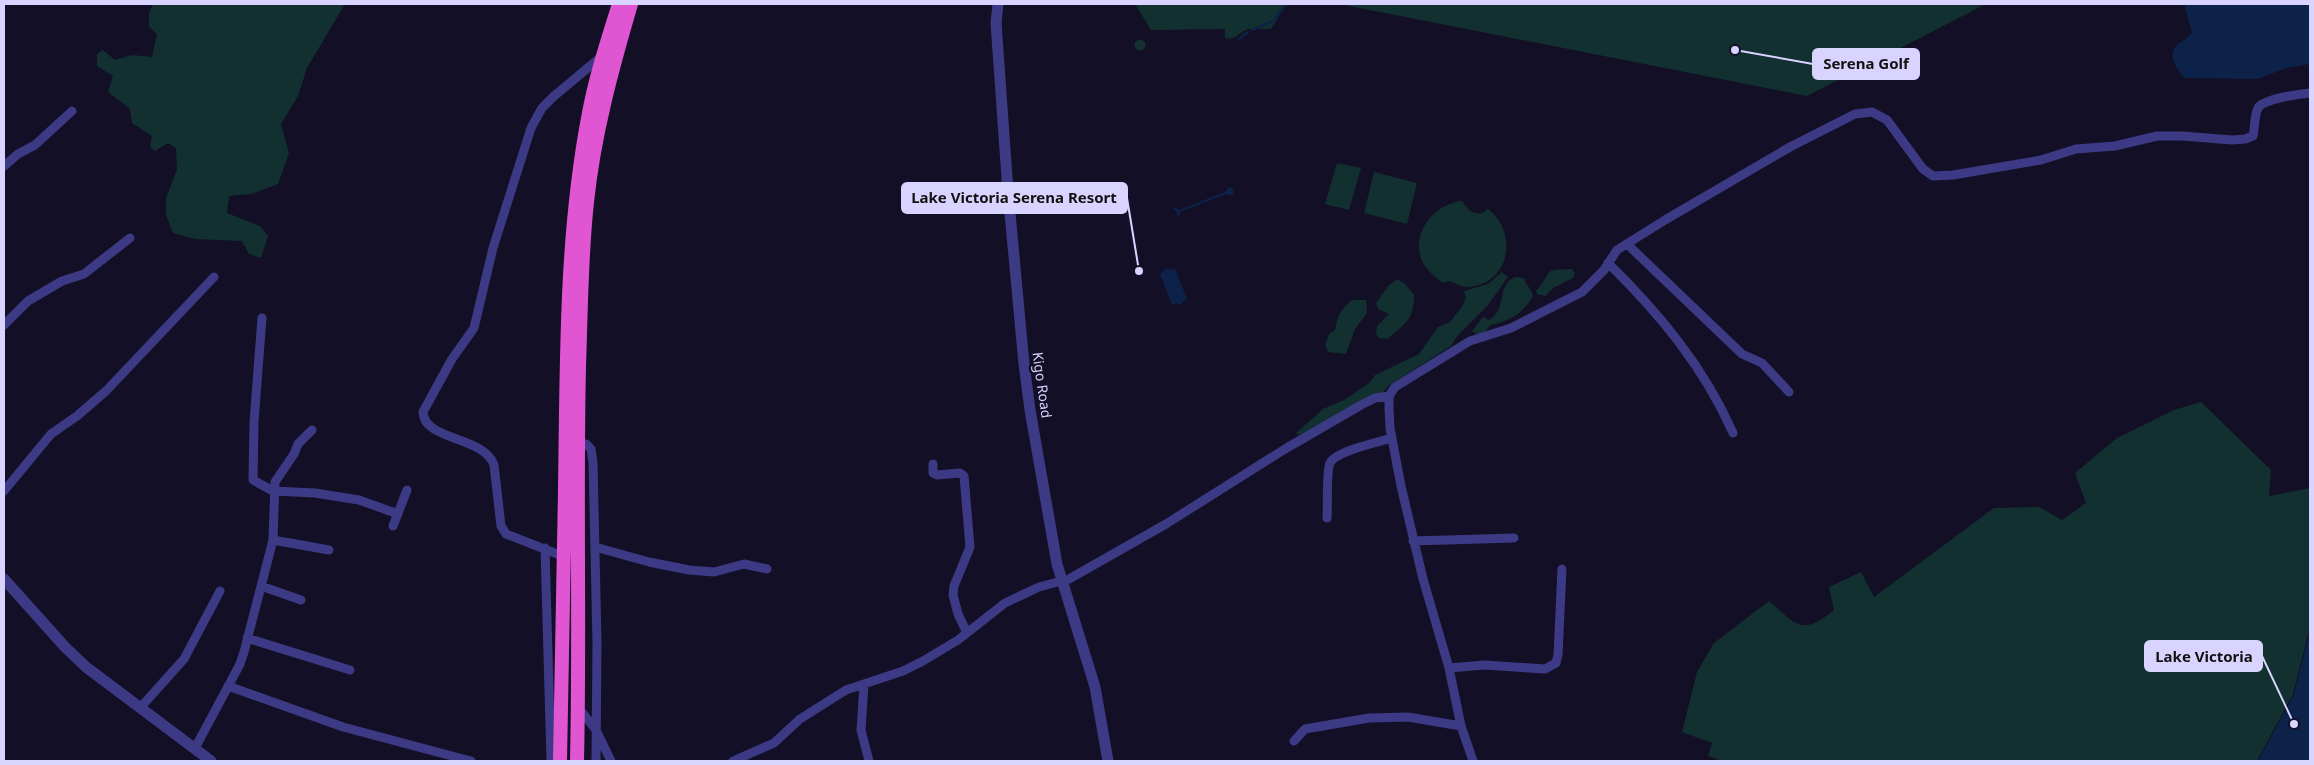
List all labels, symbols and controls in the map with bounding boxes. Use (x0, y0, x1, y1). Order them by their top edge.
callout: Serena Golf (1813, 49, 1919, 79)
text: Serena Golf (1823, 53, 1910, 73)
callout: Lake Victoria Serena Resort (902, 183, 1127, 213)
text: Lake Victoria Serena Resort (911, 187, 1117, 207)
street label: Kigo Road (1028, 351, 1057, 419)
callout: Lake Victoria (2145, 641, 2262, 671)
text: Lake Victoria (2155, 646, 2253, 666)

